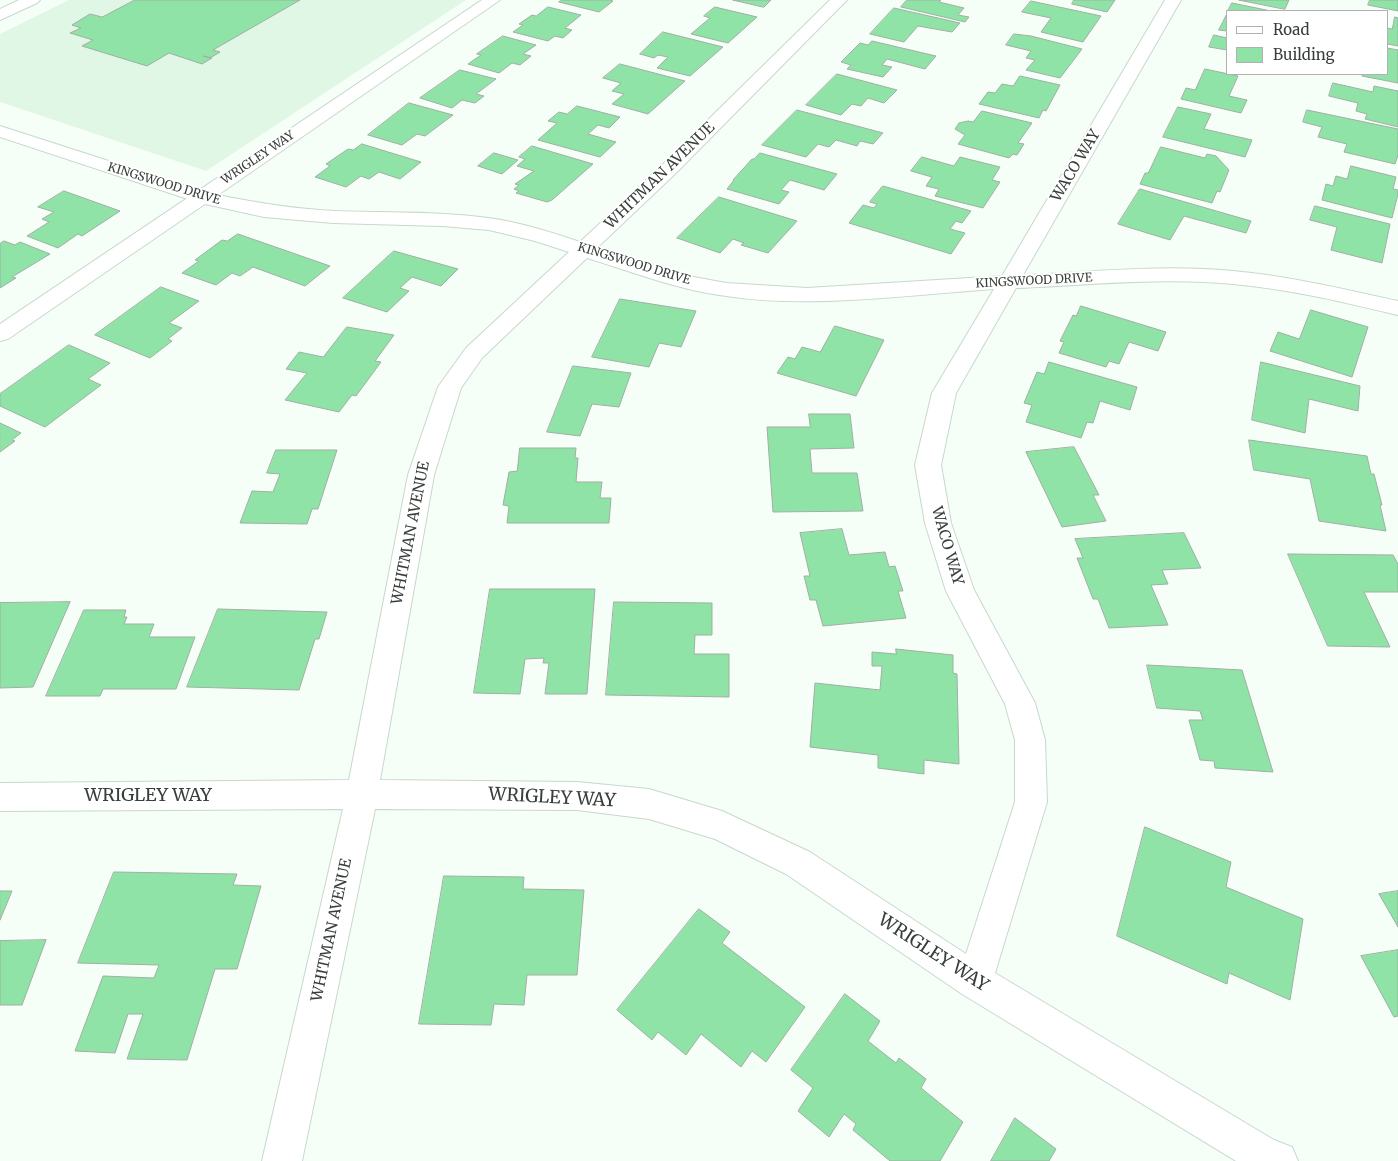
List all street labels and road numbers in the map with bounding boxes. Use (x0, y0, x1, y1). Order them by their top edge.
street label: WHITMAN AVENUE (601, 119, 719, 233)
street label: WACO WAY (1047, 127, 1105, 205)
street label: WRIGLEY WAY (219, 128, 297, 188)
street label: KINGSWOOD DRIVE (106, 160, 222, 208)
street label: KINGSWOOD DRIVE (576, 240, 692, 288)
street label: KINGSWOOD DRIVE (975, 271, 1093, 291)
street label: WHITMAN AVENUE (388, 460, 434, 606)
street label: WACO WAY (927, 505, 967, 587)
street label: WRIGLEY WAY (488, 784, 616, 812)
street label: WRIGLEY WAY (84, 785, 212, 807)
street label: WHITMAN AVENUE (308, 857, 356, 1003)
street label: WRIGLEY WAY (874, 909, 992, 997)

